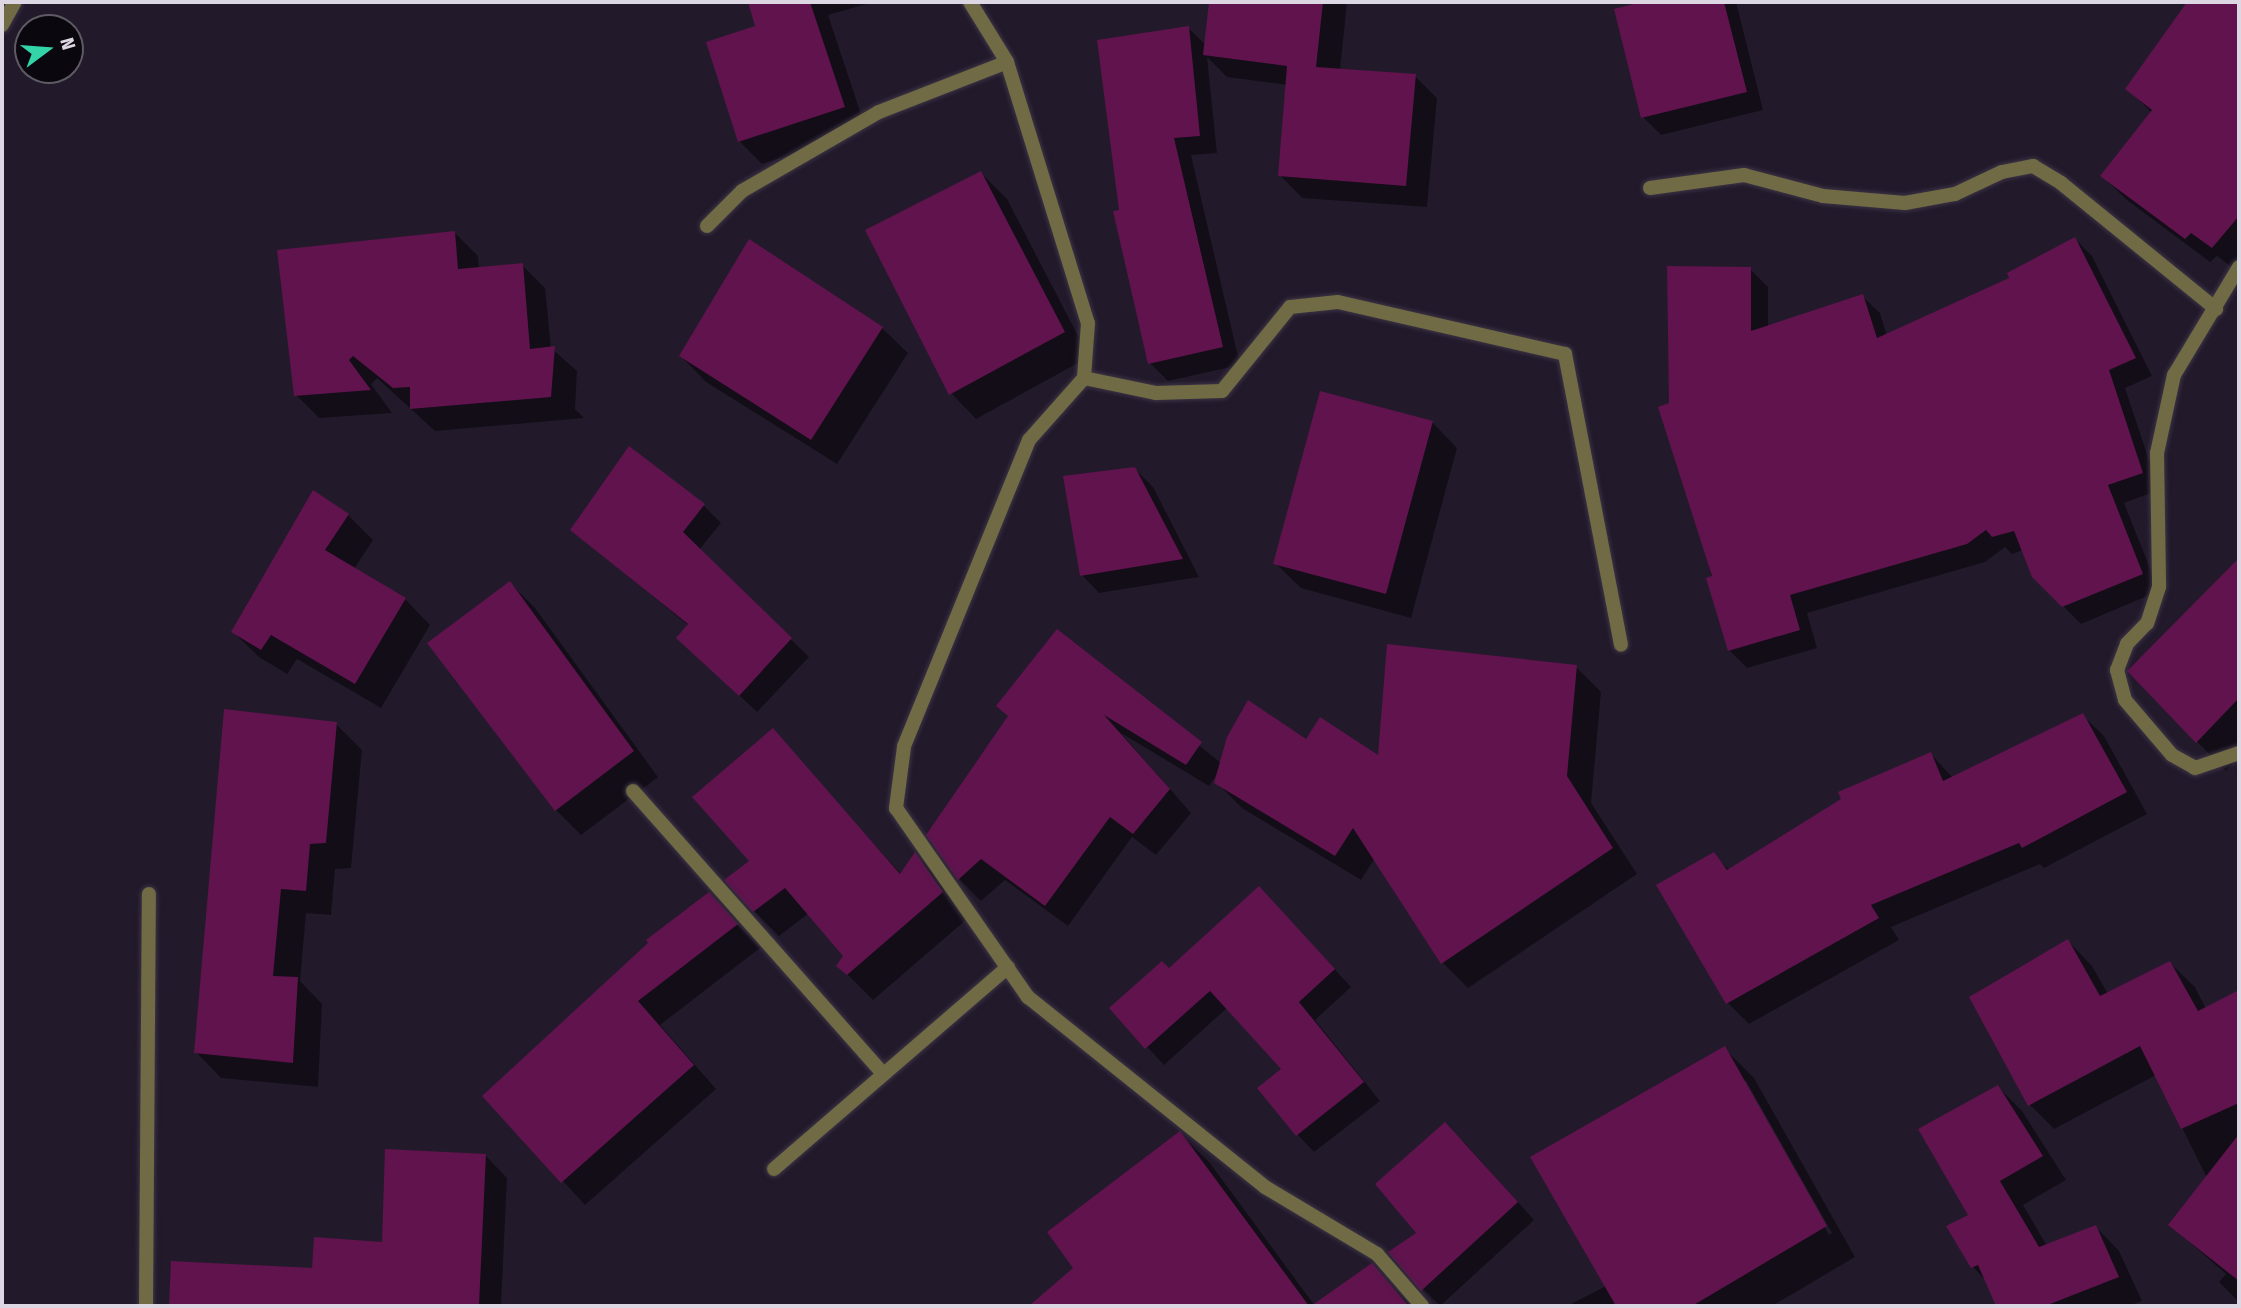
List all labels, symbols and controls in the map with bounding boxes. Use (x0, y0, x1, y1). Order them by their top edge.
north arrow (14, 14, 84, 84)
text: N (55, 35, 80, 52)

